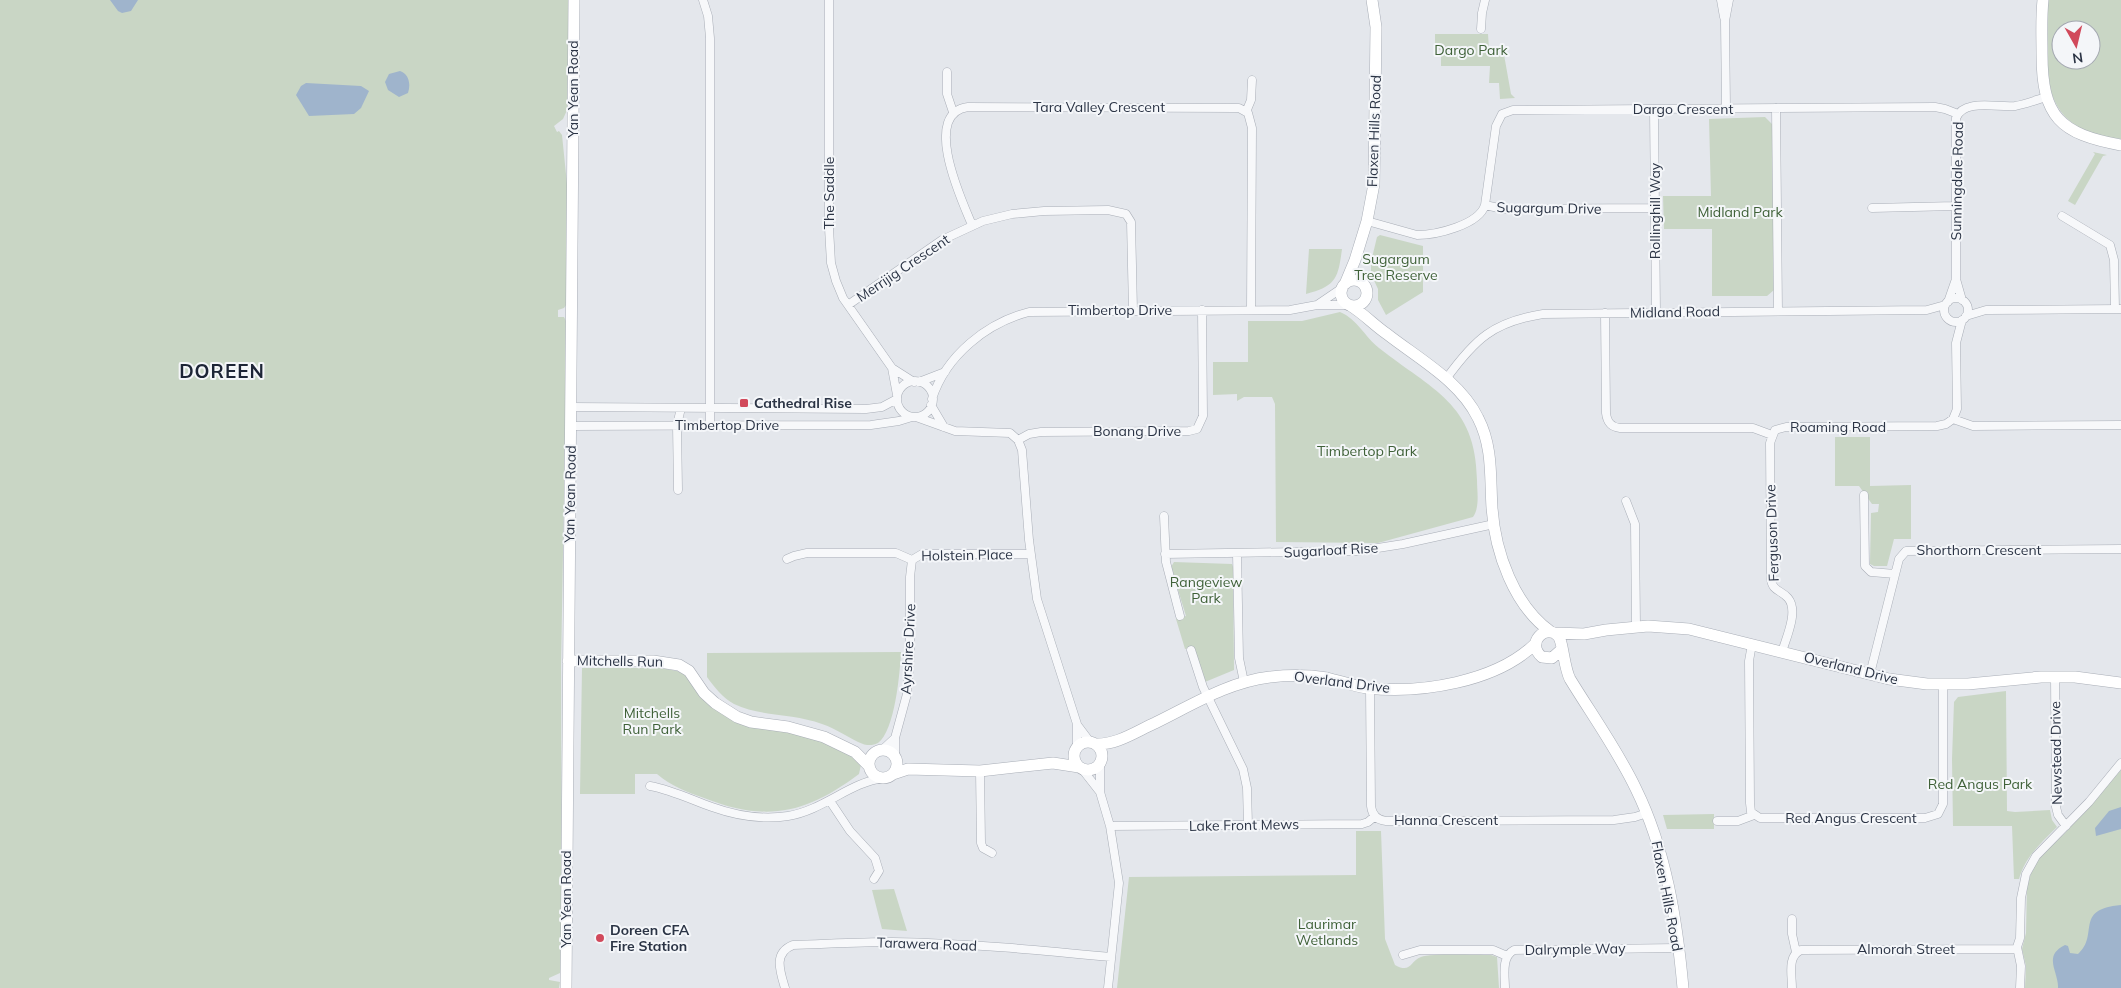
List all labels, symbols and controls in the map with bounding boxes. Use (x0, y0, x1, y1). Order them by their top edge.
north arrow (2051, 20, 2101, 70)
street label: Yan Yean Road (564, 40, 582, 139)
park label: Dargo Park (1434, 41, 1508, 59)
text: N (2071, 48, 2084, 68)
street label: Flaxen Hills Road (1363, 75, 1385, 187)
street label: Tara Valley Crescent (1033, 98, 1165, 116)
street label: Dargo Crescent (1633, 100, 1733, 118)
street label: Sunningdale Road (1947, 121, 1967, 241)
street label: The Saddle (820, 157, 838, 229)
street label: Rollinghill Way (1646, 162, 1664, 259)
street label: Sugargum Drive (1496, 198, 1602, 218)
park label: Midland Park (1697, 203, 1783, 221)
street label: Merrijig Crescent (853, 230, 953, 306)
park label: Sugargum Tree Reserve (1354, 250, 1438, 284)
street label: Timbertop Drive (1068, 301, 1172, 319)
street label: Midland Road (1630, 302, 1720, 322)
district label: DOREEN (179, 359, 265, 383)
place label: Cathedral Rise (754, 394, 852, 412)
marker: Cathedral Rise (738, 397, 750, 409)
street label: Timbertop Drive (675, 416, 779, 434)
street label: Roaming Road (1790, 418, 1886, 436)
street label: Bonang Drive (1093, 422, 1181, 440)
park label: Timbertop Park (1317, 442, 1418, 460)
street label: Yan Yean Road (560, 445, 580, 544)
street label: Ferguson Drive (1761, 484, 1783, 582)
street label: Sugarloaf Rise (1283, 539, 1379, 561)
street label: Shorthorn Crescent (1916, 541, 2042, 559)
street label: Holstein Place (921, 545, 1013, 565)
park label: Rangeview Park (1170, 573, 1242, 607)
street label: Ayrshire Drive (897, 603, 919, 695)
street label: Overland Drive (1802, 648, 1900, 688)
street label: Mitchells Run (577, 651, 663, 671)
street label: Overland Drive (1293, 667, 1391, 697)
street label: Newstead Drive (2046, 701, 2066, 805)
park label: Mitchells Run Park (622, 704, 682, 738)
park label: Red Angus Park (1928, 775, 2033, 793)
street label: Red Angus Crescent (1785, 809, 1917, 827)
street label: Hanna Crescent (1394, 811, 1498, 829)
street label: Lake Front Mews (1189, 815, 1299, 835)
street label: Flaxen Hills Road (1647, 839, 1687, 953)
street label: Yan Yean Road (557, 850, 575, 949)
park label: Laurimar Wetlands (1296, 915, 1358, 949)
place label: Doreen CFA Fire Station (610, 921, 690, 955)
marker: Doreen CFA Fire Station (594, 932, 606, 944)
street label: Tarawera Road (877, 933, 977, 955)
street label: Dalrymple Way (1524, 939, 1626, 959)
street label: Almorah Street (1857, 940, 1955, 958)

